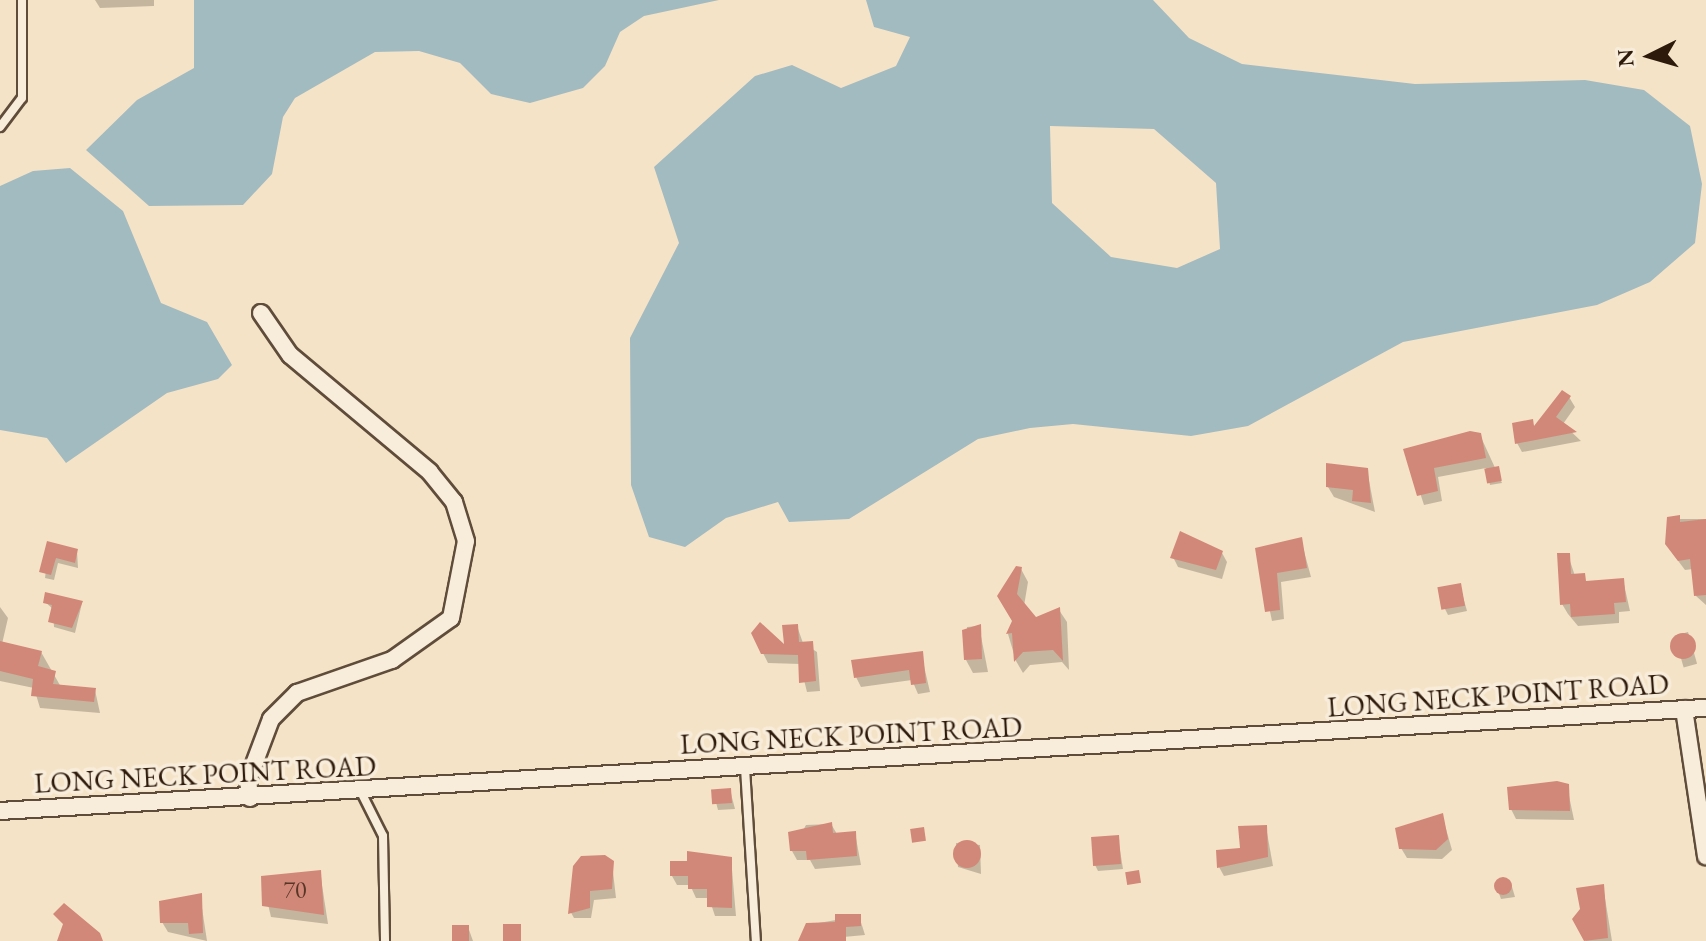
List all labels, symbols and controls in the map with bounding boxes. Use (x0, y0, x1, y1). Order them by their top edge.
north arrow (1610, 16, 1690, 96)
text: N (1610, 48, 1641, 68)
street label: LONG NECK POINT ROAD (1326, 666, 1670, 724)
street label: LONG NECK POINT ROAD (679, 709, 1023, 761)
street label: LONG NECK POINT ROAD (33, 748, 377, 800)
house number: 70 (283, 876, 307, 904)

